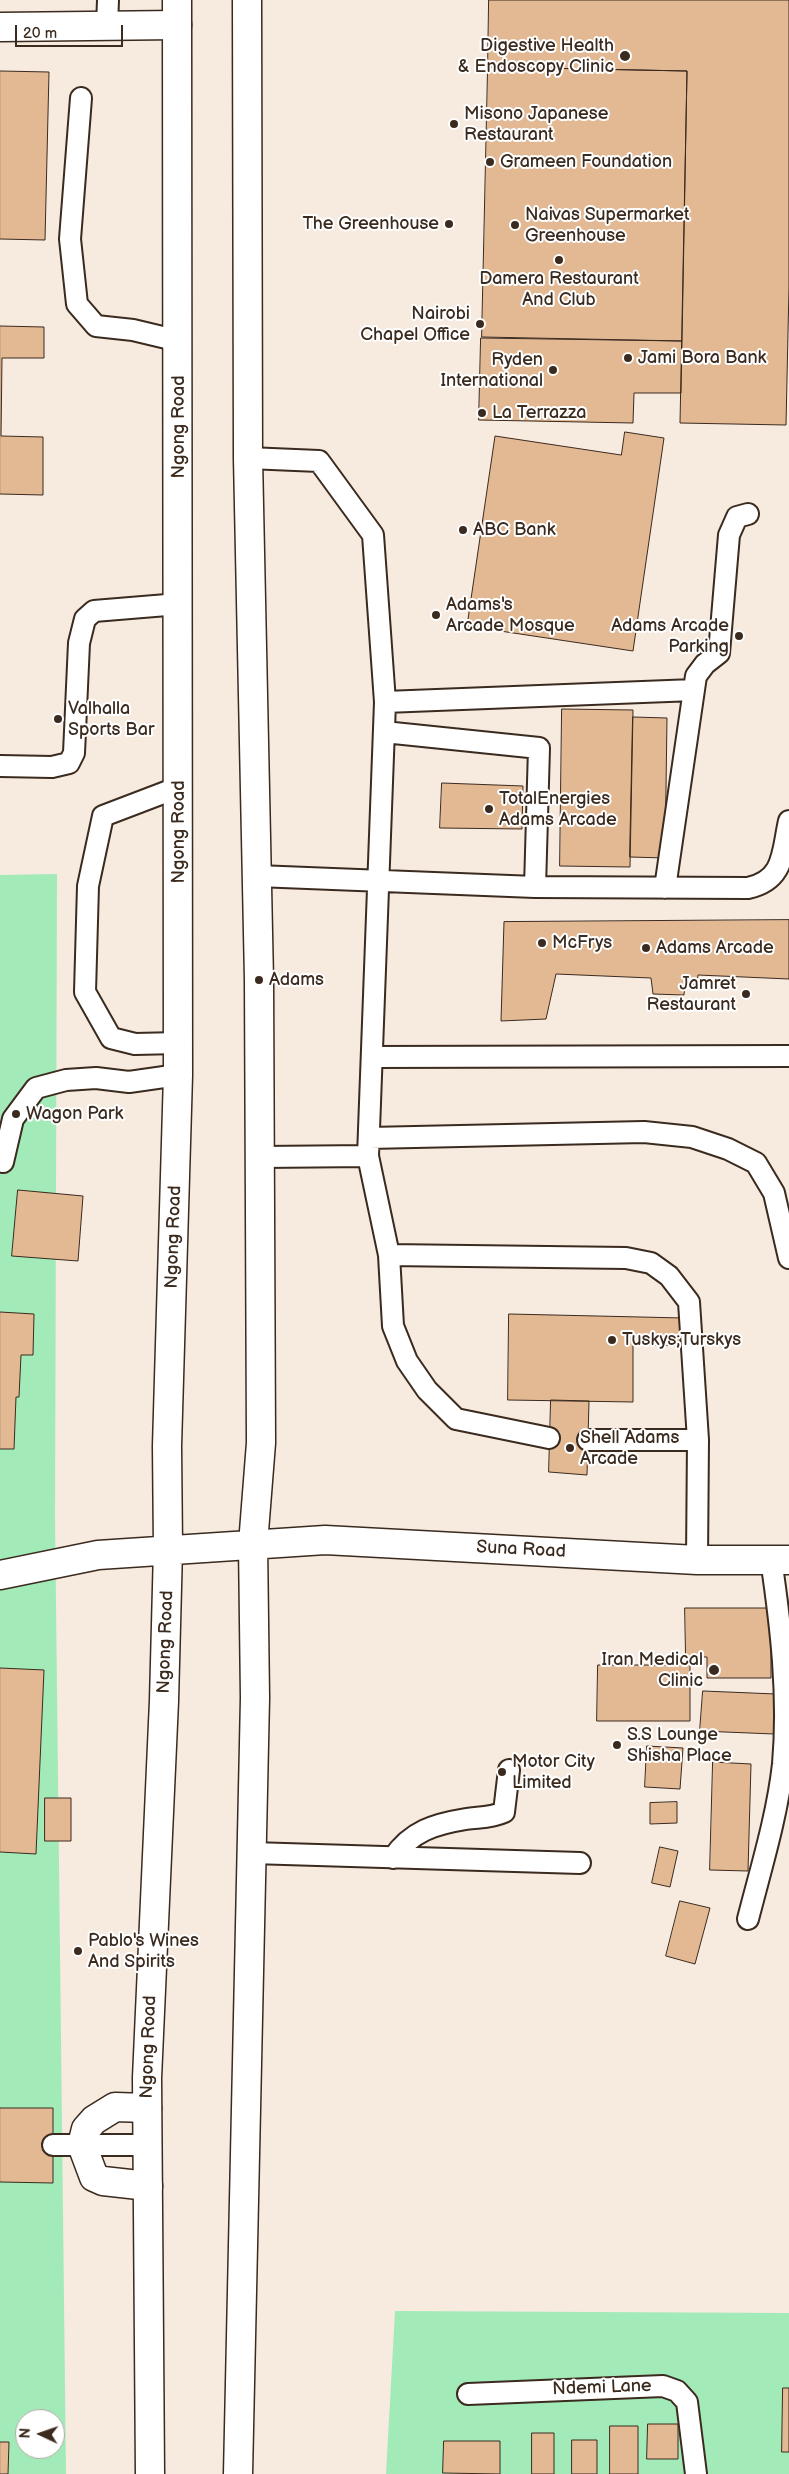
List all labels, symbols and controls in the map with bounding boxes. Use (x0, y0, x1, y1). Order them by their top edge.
scale bar (18, 15, 125, 47)
text: 20 m (23, 24, 57, 43)
place label: Digestive Health & Endoscopy Clinic (458, 35, 614, 78)
marker: Digestive Health & Endoscopy Clinic (618, 49, 632, 63)
place label: Misono Japanese Restaurant (464, 103, 608, 146)
marker: Misono Japanese Restaurant (448, 118, 460, 130)
place label: Grameen Foundation (500, 151, 672, 173)
marker: Grameen Foundation (484, 156, 496, 168)
place label: Naivas Supermarket Greenhouse (525, 204, 690, 246)
place label: The Greenhouse (302, 213, 439, 235)
marker: The Greenhouse (443, 218, 455, 230)
marker: Naivas Supermarket Greenhouse (509, 219, 521, 231)
marker: Damera Restaurant And Club (553, 254, 565, 266)
place label: Damera Restaurant And Club (479, 268, 639, 310)
place label: Nairobi Chapel Office (360, 303, 470, 346)
marker: Nairobi Chapel Office (474, 318, 486, 330)
place label: Jami Bora Bank (638, 347, 766, 369)
place label: Ryden International (440, 349, 543, 392)
marker: Jami Bora Bank (622, 352, 634, 364)
marker: Ryden International (547, 364, 559, 376)
street label: Ngong Road (168, 375, 190, 479)
place label: La Terrazza (492, 402, 586, 424)
marker: La Terrazza (476, 407, 488, 419)
place label: ABC Bank (473, 519, 555, 541)
marker: ABC Bank (457, 524, 469, 536)
place label: Adams's Arcade Mosque (446, 594, 575, 636)
marker: Adams's Arcade Mosque (430, 609, 442, 621)
place label: Adams Arcade Parking (611, 615, 729, 658)
marker: Adams Arcade Parking (733, 630, 745, 642)
place label: Valhalla Sports Bar (68, 698, 154, 741)
marker: Valhalla Sports Bar (52, 713, 64, 725)
street label: Ngong Road (168, 780, 190, 884)
place label: TotalEnergies Adams Arcade (499, 788, 617, 831)
marker: TotalEnergies Adams Arcade (483, 803, 495, 815)
place label: McFrys (552, 932, 612, 954)
marker: McFrys (536, 937, 548, 949)
place label: Adams Arcade (656, 937, 774, 959)
marker: Adams Arcade (640, 942, 652, 954)
place label: Adams (269, 969, 324, 991)
place label: Jamret Restaurant (646, 973, 736, 1016)
marker: Adams (253, 974, 265, 986)
marker: Jamret Restaurant (740, 988, 752, 1000)
place label: Wagon Park (26, 1103, 123, 1125)
marker: Wagon Park (10, 1108, 22, 1120)
street label: Ngong Road (161, 1185, 187, 1289)
place label: Tuskys;Turskys (622, 1329, 741, 1351)
marker: Tuskys;Turskys (606, 1334, 618, 1346)
place label: Shell Adams Arcade (580, 1427, 679, 1470)
marker: Shell Adams Arcade (564, 1442, 576, 1454)
street label: Suna Road (476, 1537, 566, 1563)
street label: Ngong Road (153, 1590, 179, 1694)
place label: Iran Medical Clinic (602, 1649, 703, 1692)
marker: Iran Medical Clinic (707, 1663, 721, 1677)
place label: S.S Lounge Shisha Place (627, 1724, 732, 1766)
marker: S.S Lounge Shisha Place (611, 1739, 623, 1751)
place label: Motor City Limited (512, 1751, 595, 1794)
marker: Motor City Limited (496, 1766, 508, 1778)
place label: Pablo's Wines And Spirits (88, 1930, 199, 1972)
marker: Pablo's Wines And Spirits (72, 1945, 84, 1957)
street label: Ngong Road (136, 1995, 162, 2099)
street label: Ndemi Lane (552, 2375, 652, 2401)
north arrow (15, 2409, 65, 2459)
text: N (17, 2428, 34, 2439)

